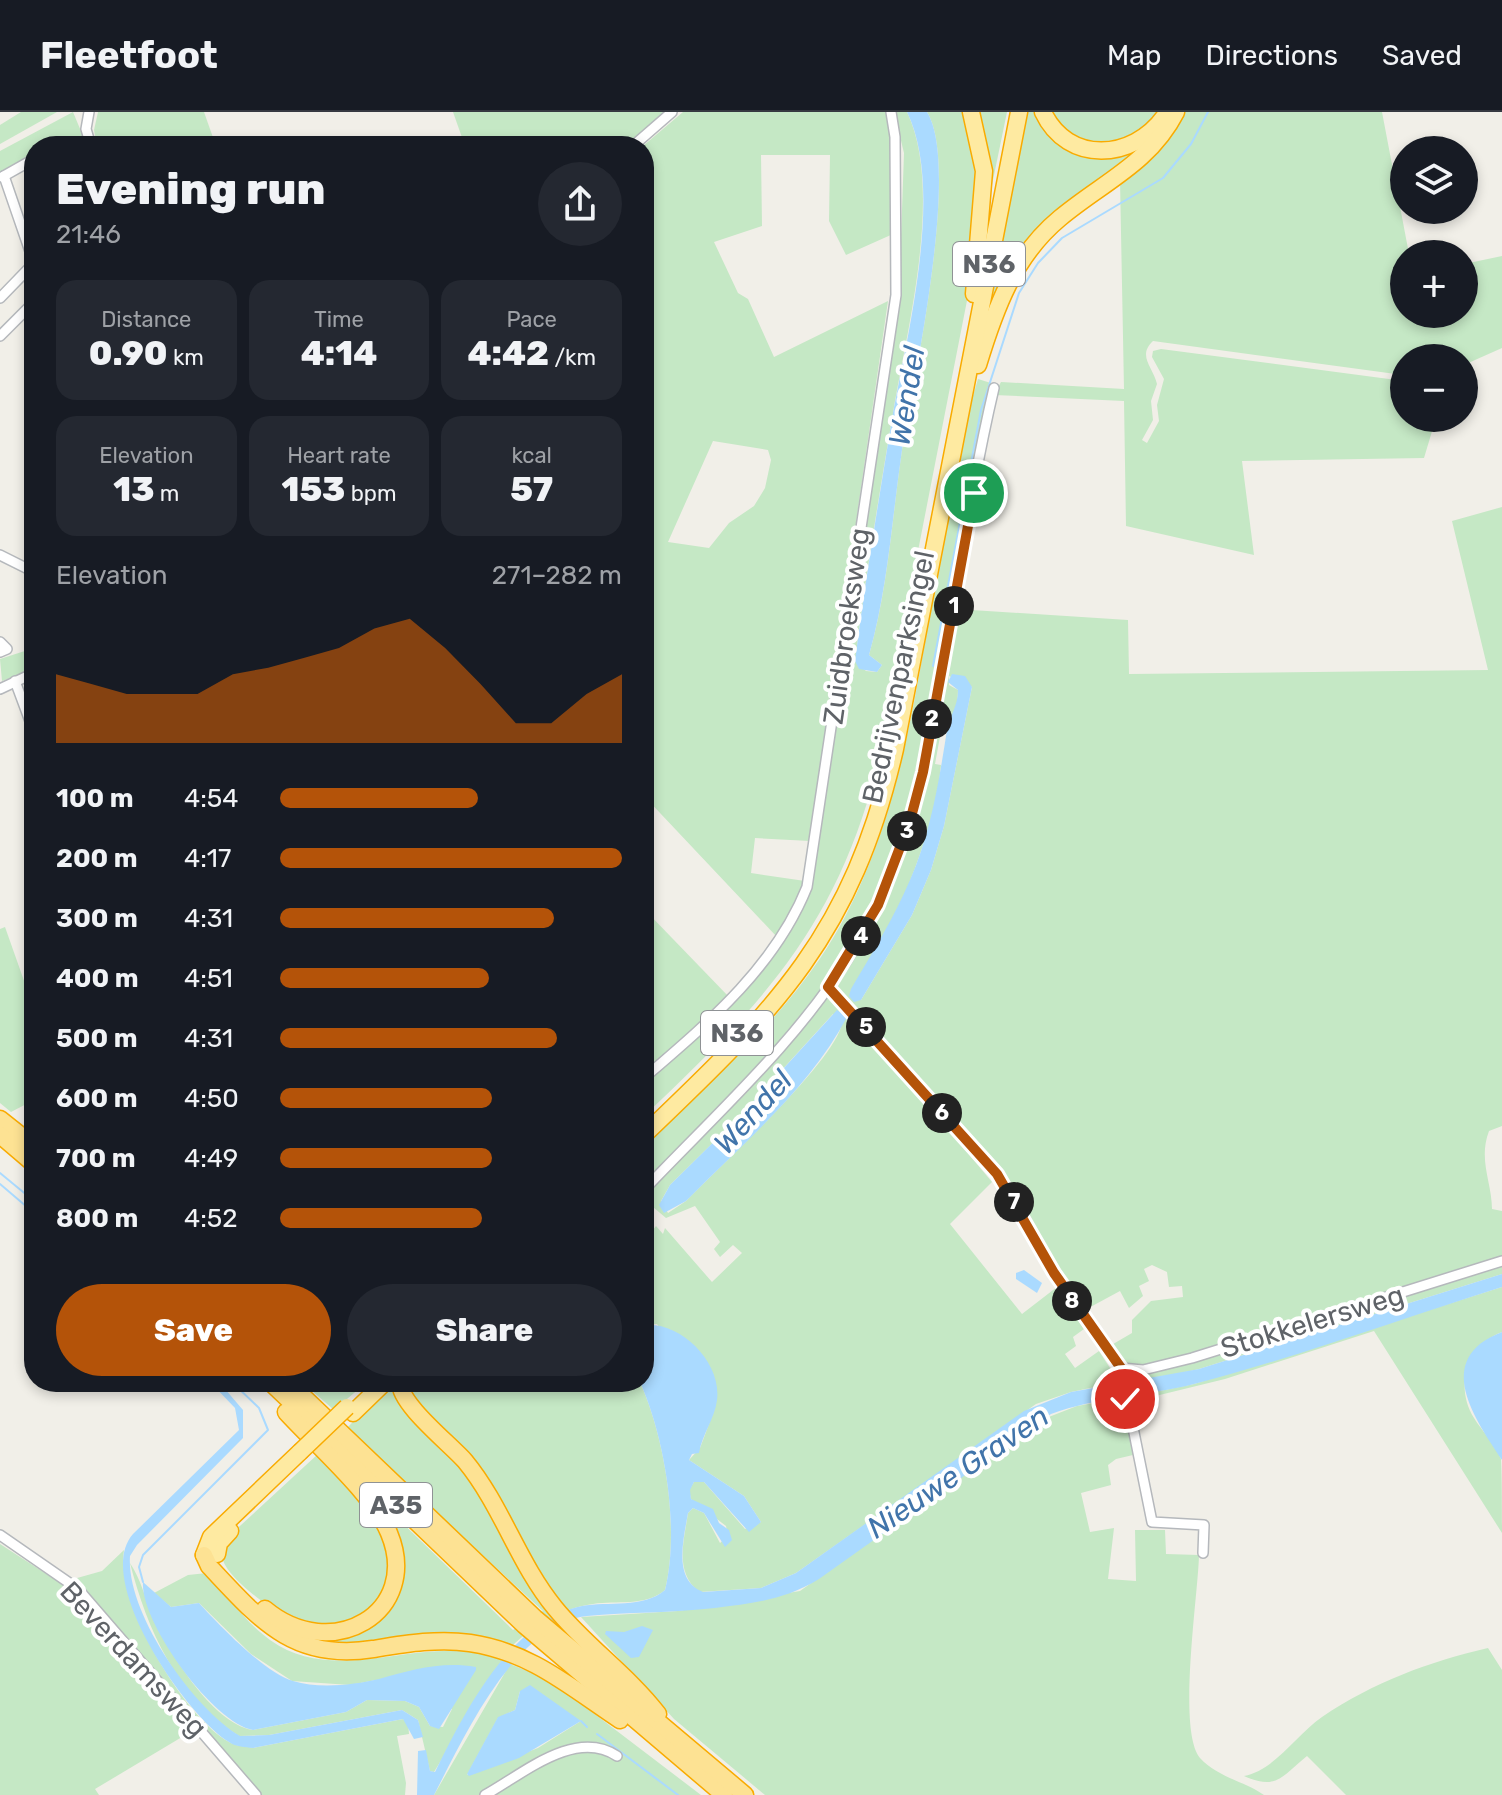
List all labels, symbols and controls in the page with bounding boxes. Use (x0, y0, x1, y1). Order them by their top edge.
text: Fleetfoot (40, 32, 218, 78)
text: Map (1107, 39, 1161, 72)
text: Directions (1205, 39, 1338, 72)
text: Saved (1382, 39, 1462, 72)
map controls (1390, 136, 1478, 432)
button: layers (1390, 136, 1478, 224)
button: share (538, 162, 622, 246)
text: Evening run (56, 163, 325, 215)
text: 21:46 (56, 219, 121, 250)
button: + (1390, 240, 1478, 328)
road number: N36 (953, 242, 1025, 286)
text: Distance (101, 306, 191, 333)
text: Time (314, 306, 364, 333)
text: Pace (506, 306, 557, 333)
text: 0.90 (89, 333, 168, 374)
text: 4:14 (301, 333, 377, 374)
text: 4:42 (467, 333, 549, 374)
water label: Wendel (881, 343, 933, 448)
text: km (168, 344, 204, 371)
text: /km (549, 344, 596, 371)
button: − (1390, 344, 1478, 432)
text: Elevation (99, 442, 193, 469)
text: Heart rate (287, 442, 391, 469)
text: kcal (511, 442, 552, 469)
pin (940, 459, 1008, 527)
text: 13 (113, 469, 154, 510)
text: 153 (281, 469, 345, 510)
text: 57 (510, 469, 553, 510)
icon: arrive (952, 471, 996, 515)
text: m (154, 480, 179, 507)
text: bpm (345, 480, 397, 507)
street label: Zuidbroeksweg (816, 526, 877, 726)
street label: Bedrijvenparksingel (856, 548, 941, 806)
text: Elevation (56, 560, 167, 591)
text: 271–282 m (492, 560, 622, 591)
pin: 1 (934, 586, 974, 626)
text: 1 (949, 592, 959, 619)
pin: 2 (912, 699, 952, 739)
text: 2 (925, 705, 939, 732)
text: 100 m (56, 783, 134, 814)
text: 4:54 (184, 783, 238, 814)
pin: 3 (887, 811, 927, 851)
text: 3 (900, 817, 914, 844)
text: 200 m (56, 843, 138, 874)
text: 4:17 (184, 843, 231, 874)
text: 300 m (56, 903, 138, 934)
text: 4:31 (184, 903, 233, 934)
pin: 4 (841, 916, 881, 956)
text: 4 (853, 922, 869, 949)
text: 400 m (56, 963, 138, 994)
text: 4:51 (184, 963, 233, 994)
pin: 5 (846, 1007, 886, 1047)
road number: N36 (701, 1011, 773, 1055)
text: 5 (859, 1013, 873, 1040)
text: 500 m (56, 1023, 138, 1054)
text: 4:31 (184, 1023, 233, 1054)
water label: Wendel (706, 1062, 800, 1161)
text: 600 m (56, 1083, 138, 1114)
text: 4:50 (184, 1083, 239, 1114)
pin: 6 (922, 1093, 962, 1133)
text: 6 (935, 1099, 949, 1126)
text: 700 m (56, 1143, 136, 1174)
text: 4:49 (184, 1143, 238, 1174)
pin: 7 (994, 1182, 1034, 1222)
text: 7 (1008, 1188, 1020, 1215)
text: 800 m (56, 1203, 138, 1234)
text: 4:52 (184, 1203, 238, 1234)
street label: Stokkelersweg (1217, 1278, 1408, 1365)
pin: 8 (1052, 1281, 1092, 1321)
button: Save (56, 1284, 331, 1376)
button: Share (347, 1284, 622, 1376)
text: 8 (1065, 1287, 1079, 1314)
pin (1091, 1365, 1159, 1433)
icon: check (1103, 1377, 1147, 1421)
water label: Nieuwe Graven (860, 1398, 1056, 1546)
road number: A35 (360, 1483, 432, 1527)
street label: Beverdamsweg (53, 1575, 214, 1744)

